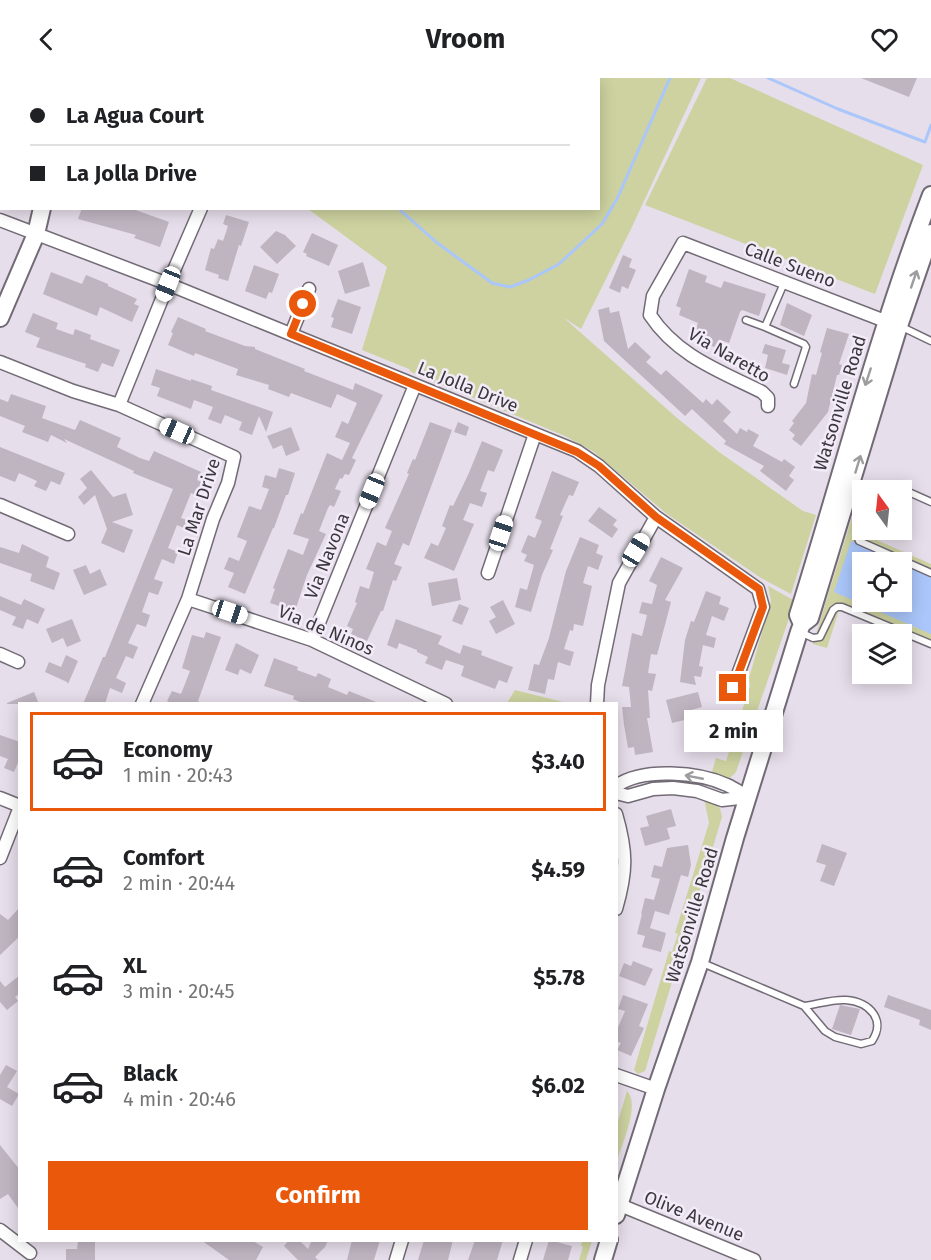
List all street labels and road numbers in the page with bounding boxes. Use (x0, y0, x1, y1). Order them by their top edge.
street label: Calle Sueno (741, 238, 839, 292)
street label: Via Naretto (684, 323, 774, 387)
street label: Watsonville Road (809, 333, 871, 473)
street label: La Jolla Drive (414, 357, 522, 417)
street label: La Mar Drive (173, 456, 225, 558)
street label: Via Navona (300, 510, 354, 602)
street label: Via de Ninos (275, 600, 377, 660)
street label: Watsonville Road (661, 845, 723, 985)
street label: Olive Avenue (641, 1186, 747, 1246)

